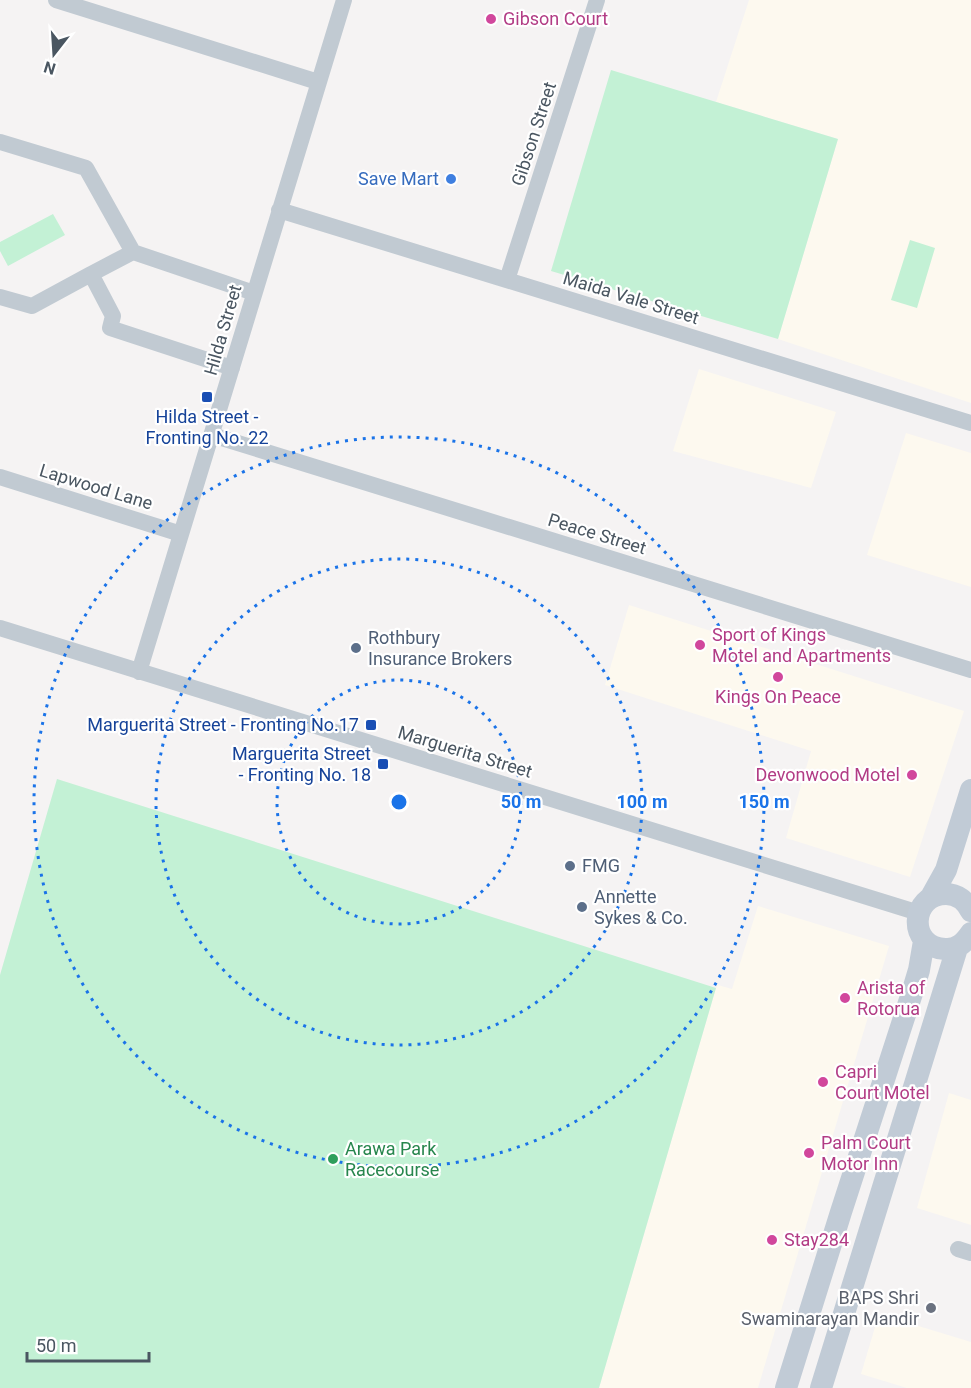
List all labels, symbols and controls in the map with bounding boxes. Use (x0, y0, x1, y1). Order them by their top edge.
place label: Gibson Court (503, 8, 608, 29)
marker: Gibson Court (484, 12, 498, 26)
north arrow (24, 24, 84, 84)
text: N (42, 57, 58, 79)
street label: Gibson Street (507, 79, 560, 189)
place label: Save Mart (358, 168, 439, 189)
marker: Save Mart (444, 172, 458, 186)
street label: Maida Vale Street (561, 267, 702, 328)
street label: Hilda Street (200, 282, 246, 378)
marker: Hilda Street - Fronting No. 22 (200, 390, 214, 404)
place label: Hilda Street - Fronting No. 22 (145, 406, 269, 448)
street label: Lapwood Lane (37, 459, 155, 514)
street label: Peace Street (546, 509, 649, 558)
place label: Sport of Kings Motel and Apartments (712, 624, 891, 666)
place label: Rothbury Insurance Brokers (368, 627, 512, 669)
marker: Sport of Kings Motel and Apartments (693, 638, 707, 652)
marker: Rothbury Insurance Brokers (349, 641, 363, 655)
marker: Kings On Peace (771, 670, 785, 684)
place label: Kings On Peace (715, 686, 841, 707)
place label: Marguerita Street - Fronting No.17 (87, 714, 359, 735)
marker: Marguerita Street - Fronting No.17 (364, 718, 378, 732)
street label: Marguerita Street (396, 721, 535, 782)
place label: Marguerita Street - Fronting No. 18 (232, 743, 371, 785)
marker: Marguerita Street - Fronting No. 18 (376, 757, 390, 771)
place label: Devonwood Motel (755, 764, 900, 785)
marker: Devonwood Motel (905, 768, 919, 782)
text: 50 m (501, 791, 541, 812)
text: 100 m (616, 791, 668, 812)
text: 150 m (738, 791, 790, 812)
centre of rings (389, 792, 409, 812)
place label: FMG (582, 855, 620, 876)
marker: FMG (563, 859, 577, 873)
place label: Annette Sykes & Co. (594, 886, 688, 928)
marker: Annette Sykes & Co. (575, 900, 589, 914)
place label: Arista of Rotorua (857, 977, 926, 1019)
marker: Arista of Rotorua (838, 991, 852, 1005)
place label: Capri Court Motel (835, 1061, 930, 1103)
marker: Capri Court Motel (816, 1075, 830, 1089)
place label: Palm Court Motor Inn (821, 1132, 911, 1174)
place label: Arawa Park Racecourse (345, 1138, 439, 1180)
marker: Palm Court Motor Inn (802, 1146, 816, 1160)
marker: Arawa Park Racecourse (326, 1152, 340, 1166)
place label: Stay284 (784, 1229, 849, 1250)
marker: Stay284 (765, 1233, 779, 1247)
place label: BAPS Shri Swaminarayan Mandir (741, 1287, 919, 1329)
marker: BAPS Shri Swaminarayan Mandir (924, 1301, 938, 1315)
scale bar (27, 1325, 148, 1363)
text: 50 m (36, 1335, 76, 1356)

